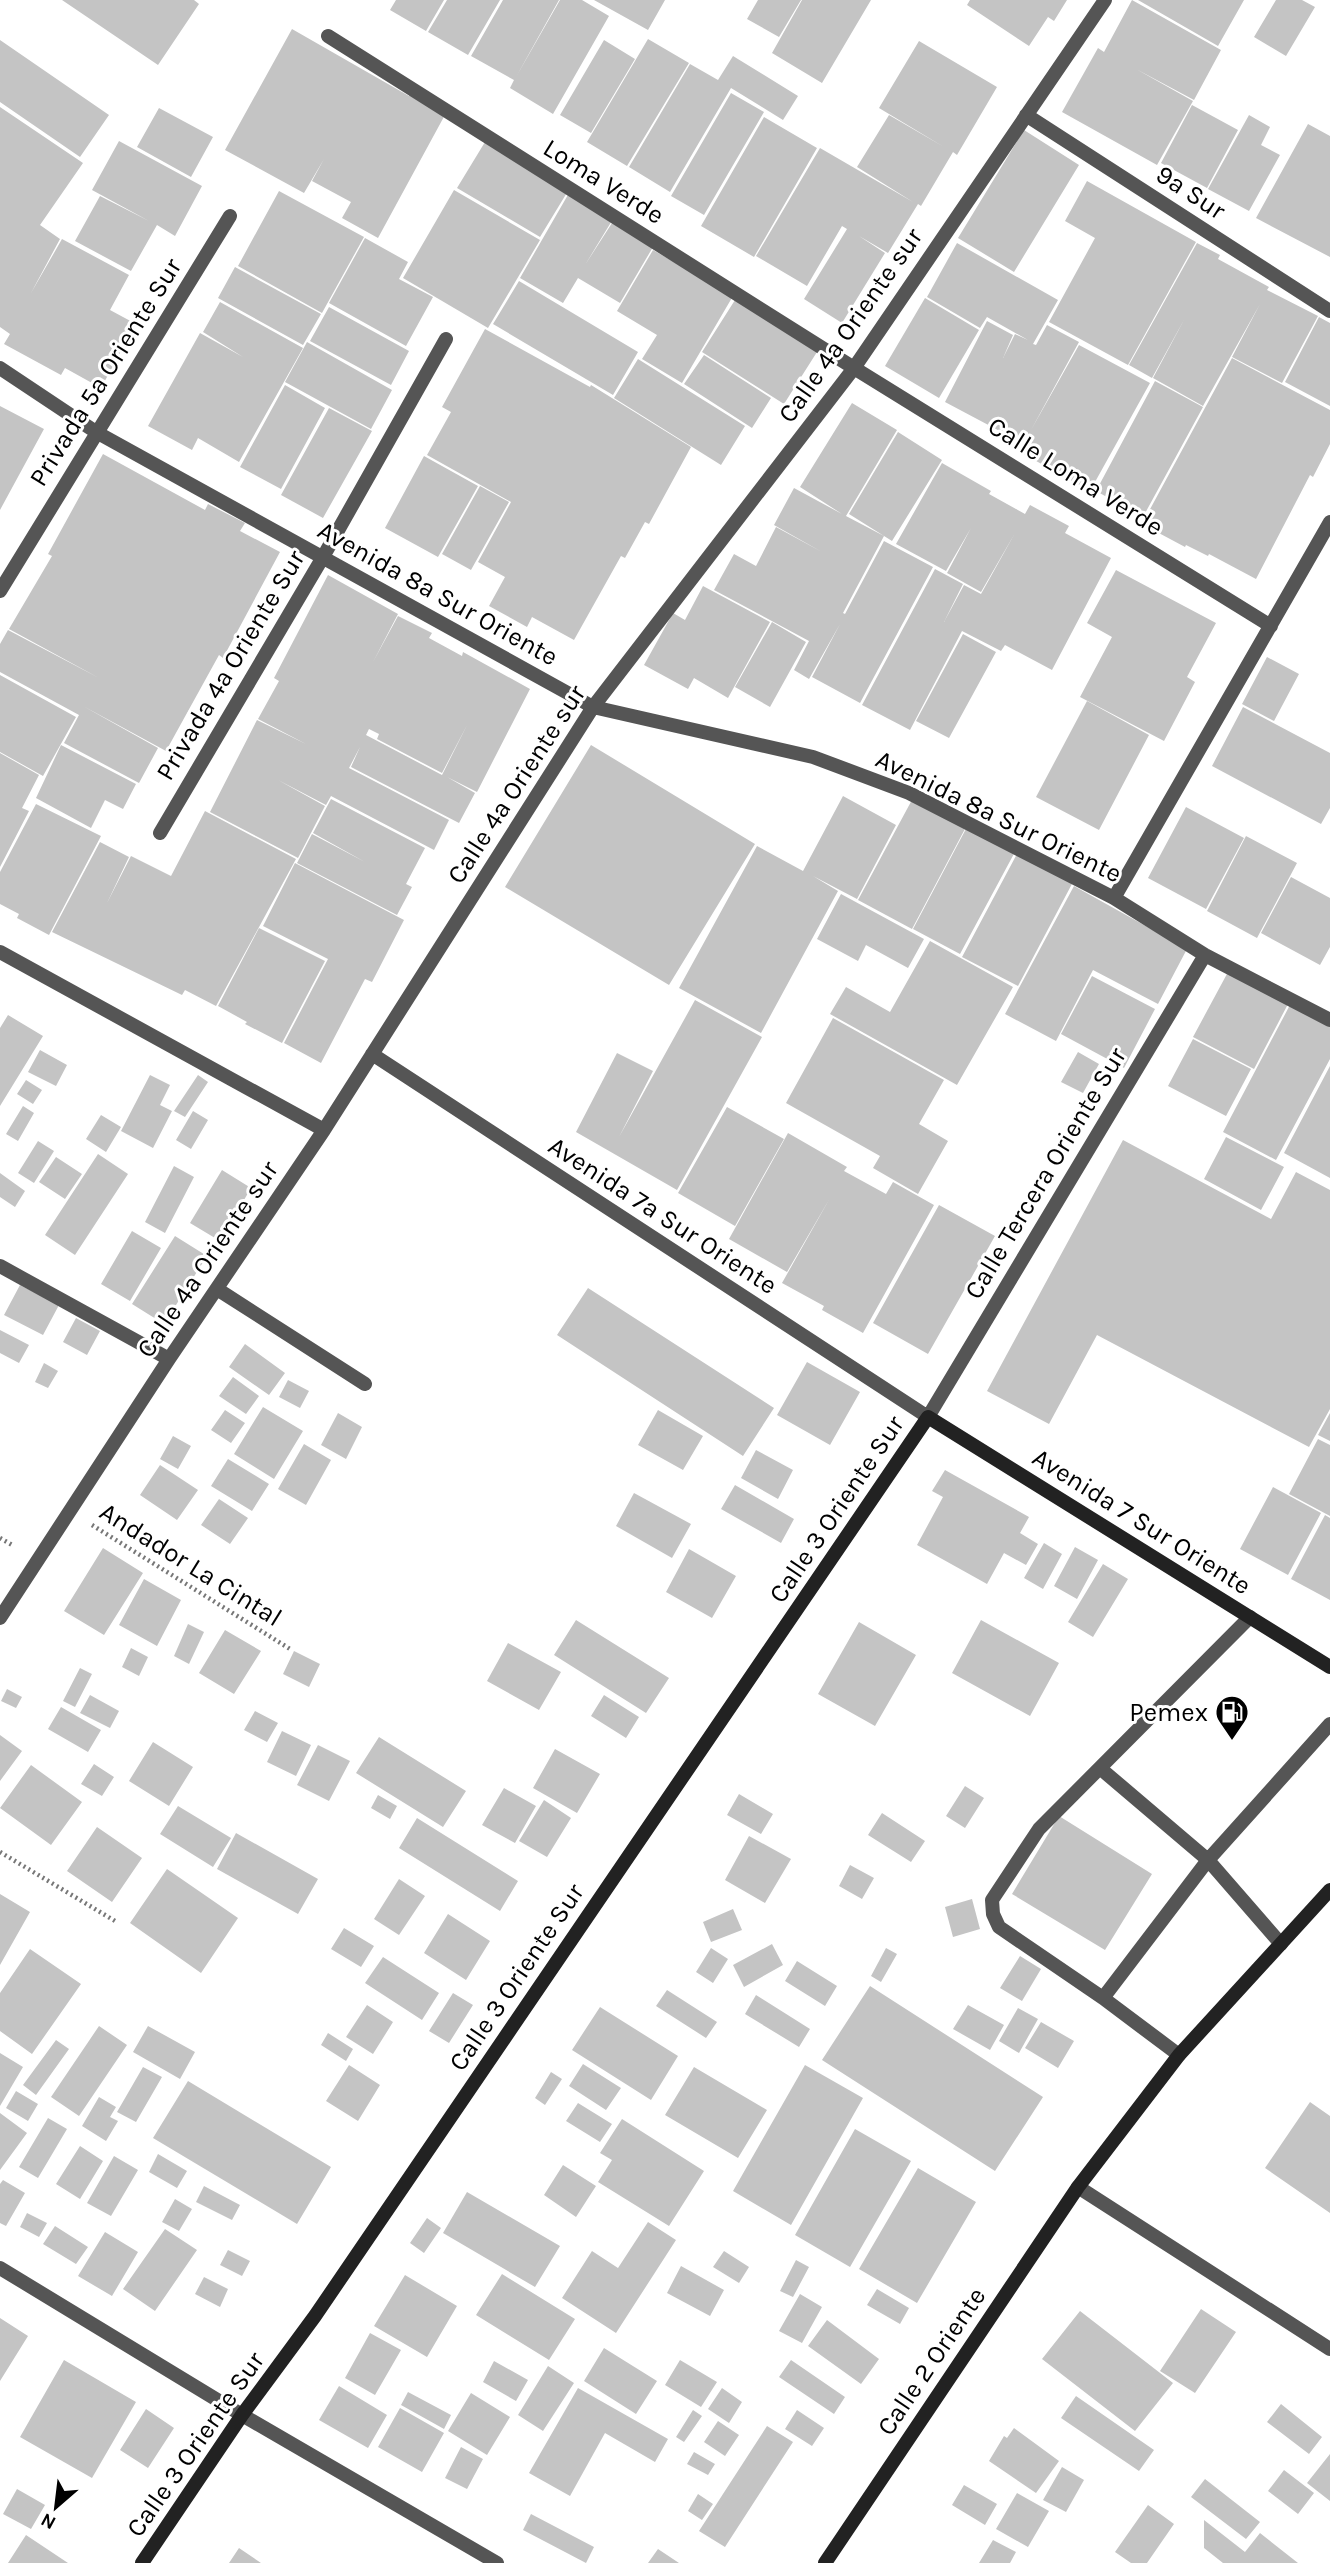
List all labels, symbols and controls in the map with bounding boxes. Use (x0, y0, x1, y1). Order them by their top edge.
street label: Loma Verde (538, 132, 670, 231)
street label: 9a Sur (1150, 159, 1232, 227)
street label: Calle 4a Oriente sur (772, 222, 930, 429)
street label: Privada 5a Oriente Sur (23, 252, 189, 492)
street label: Calle Loma Verde (982, 410, 1169, 543)
street label: Avenida 8a Sur Oriente (312, 514, 563, 672)
street label: Privada 4a Oriente Sur (149, 544, 312, 786)
street label: Calle 4a Oriente sur (441, 679, 592, 889)
street label: Avenida 8a Sur Oriente (871, 743, 1127, 889)
street label: Calle Tercera Oriente Sur (958, 1041, 1133, 1305)
street label: Avenida 7a Sur Oriente (543, 1130, 783, 1301)
street label: Calle 4a Oriente sur (130, 1155, 285, 1363)
street label: Calle 3 Oriente Sur (762, 1409, 911, 1609)
street label: Avenida 7 Sur Oriente (1027, 1442, 1257, 1601)
street label: Andador La Cintal (94, 1496, 288, 1633)
fuel station icon: Pemex (1213, 1693, 1251, 1742)
place label: Pemex (1129, 1697, 1208, 1728)
street label: Calle 3 Oriente Sur (442, 1877, 591, 2077)
street label: Calle 2 Oriente (871, 2281, 992, 2441)
street label: Calle 3 Oriente Sur (120, 2345, 271, 2543)
north arrow (21, 2472, 91, 2542)
text: N (37, 2508, 60, 2534)

